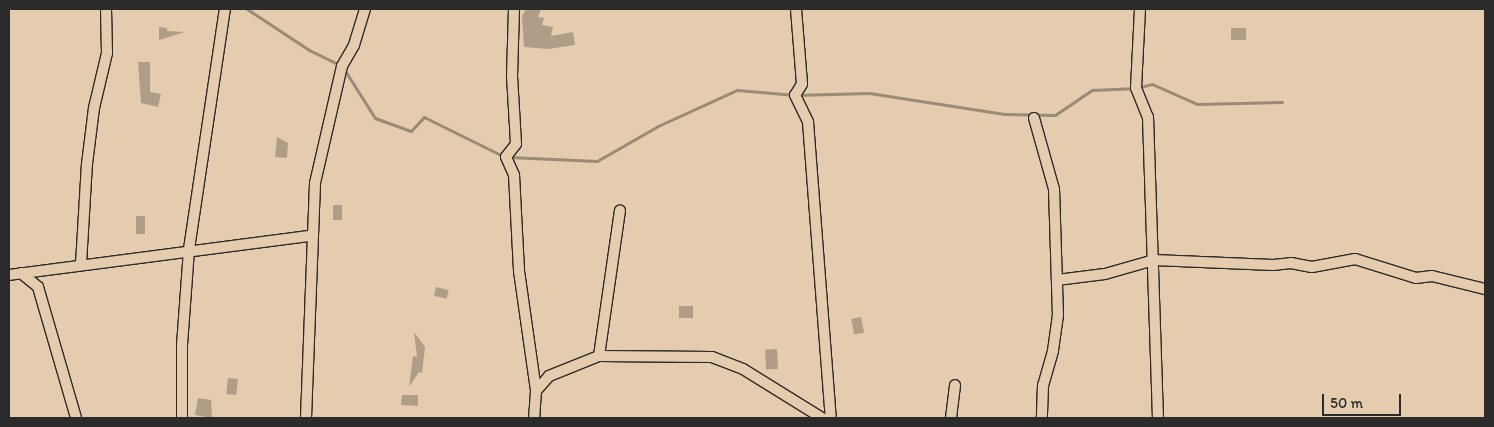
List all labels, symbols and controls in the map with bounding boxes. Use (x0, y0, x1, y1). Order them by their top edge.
scale bar (1324, 384, 1403, 416)
text: 50 m (1330, 394, 1363, 412)

